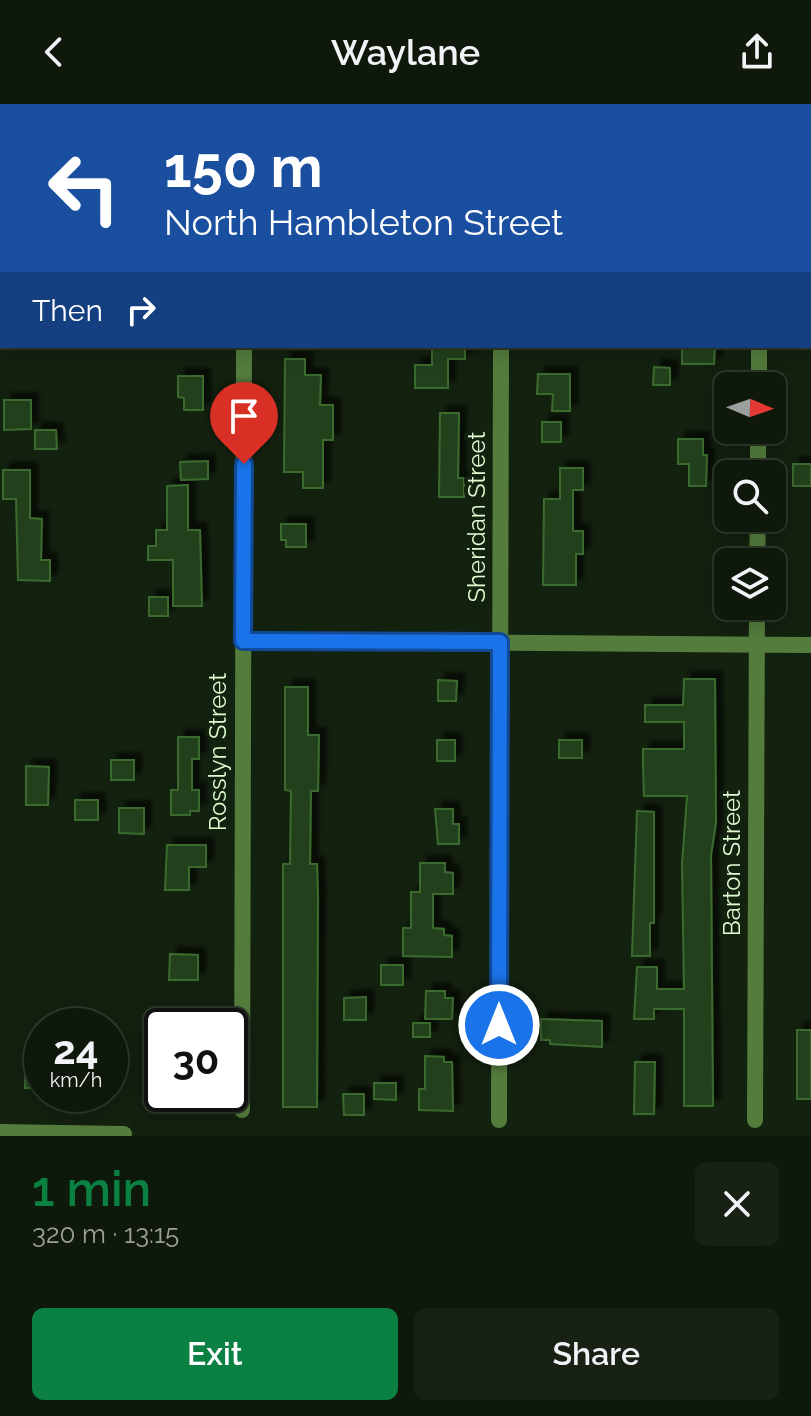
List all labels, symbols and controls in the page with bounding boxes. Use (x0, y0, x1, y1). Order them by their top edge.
icon: back (32, 30, 76, 74)
icon: share (735, 30, 779, 74)
text: Waylane (331, 31, 480, 73)
text: 150 m (164, 134, 323, 200)
icon: left (32, 136, 136, 240)
text: North Hambleton Street (164, 201, 563, 243)
icon: right (119, 288, 163, 332)
text: Then (32, 293, 103, 328)
north arrow (714, 372, 786, 444)
map controls (714, 372, 786, 620)
pin (210, 382, 278, 464)
icon: arrive (222, 394, 266, 438)
street label: Sheridan Street (462, 432, 491, 602)
button: search (714, 460, 786, 532)
button: layers (714, 548, 786, 620)
street label: Rosslyn Street (203, 673, 232, 831)
street label: Barton Street (717, 790, 746, 936)
position arrow (457, 983, 541, 1067)
speed limit sign: 30 (144, 1008, 248, 1112)
text: 24 (53, 1026, 99, 1073)
text: km/h (50, 1068, 102, 1092)
text: 1 min (32, 1161, 151, 1217)
button: close (695, 1162, 779, 1246)
text: 320 m · 13:15 (32, 1219, 179, 1249)
button: Exit (32, 1308, 398, 1400)
button: Share (414, 1308, 779, 1400)

